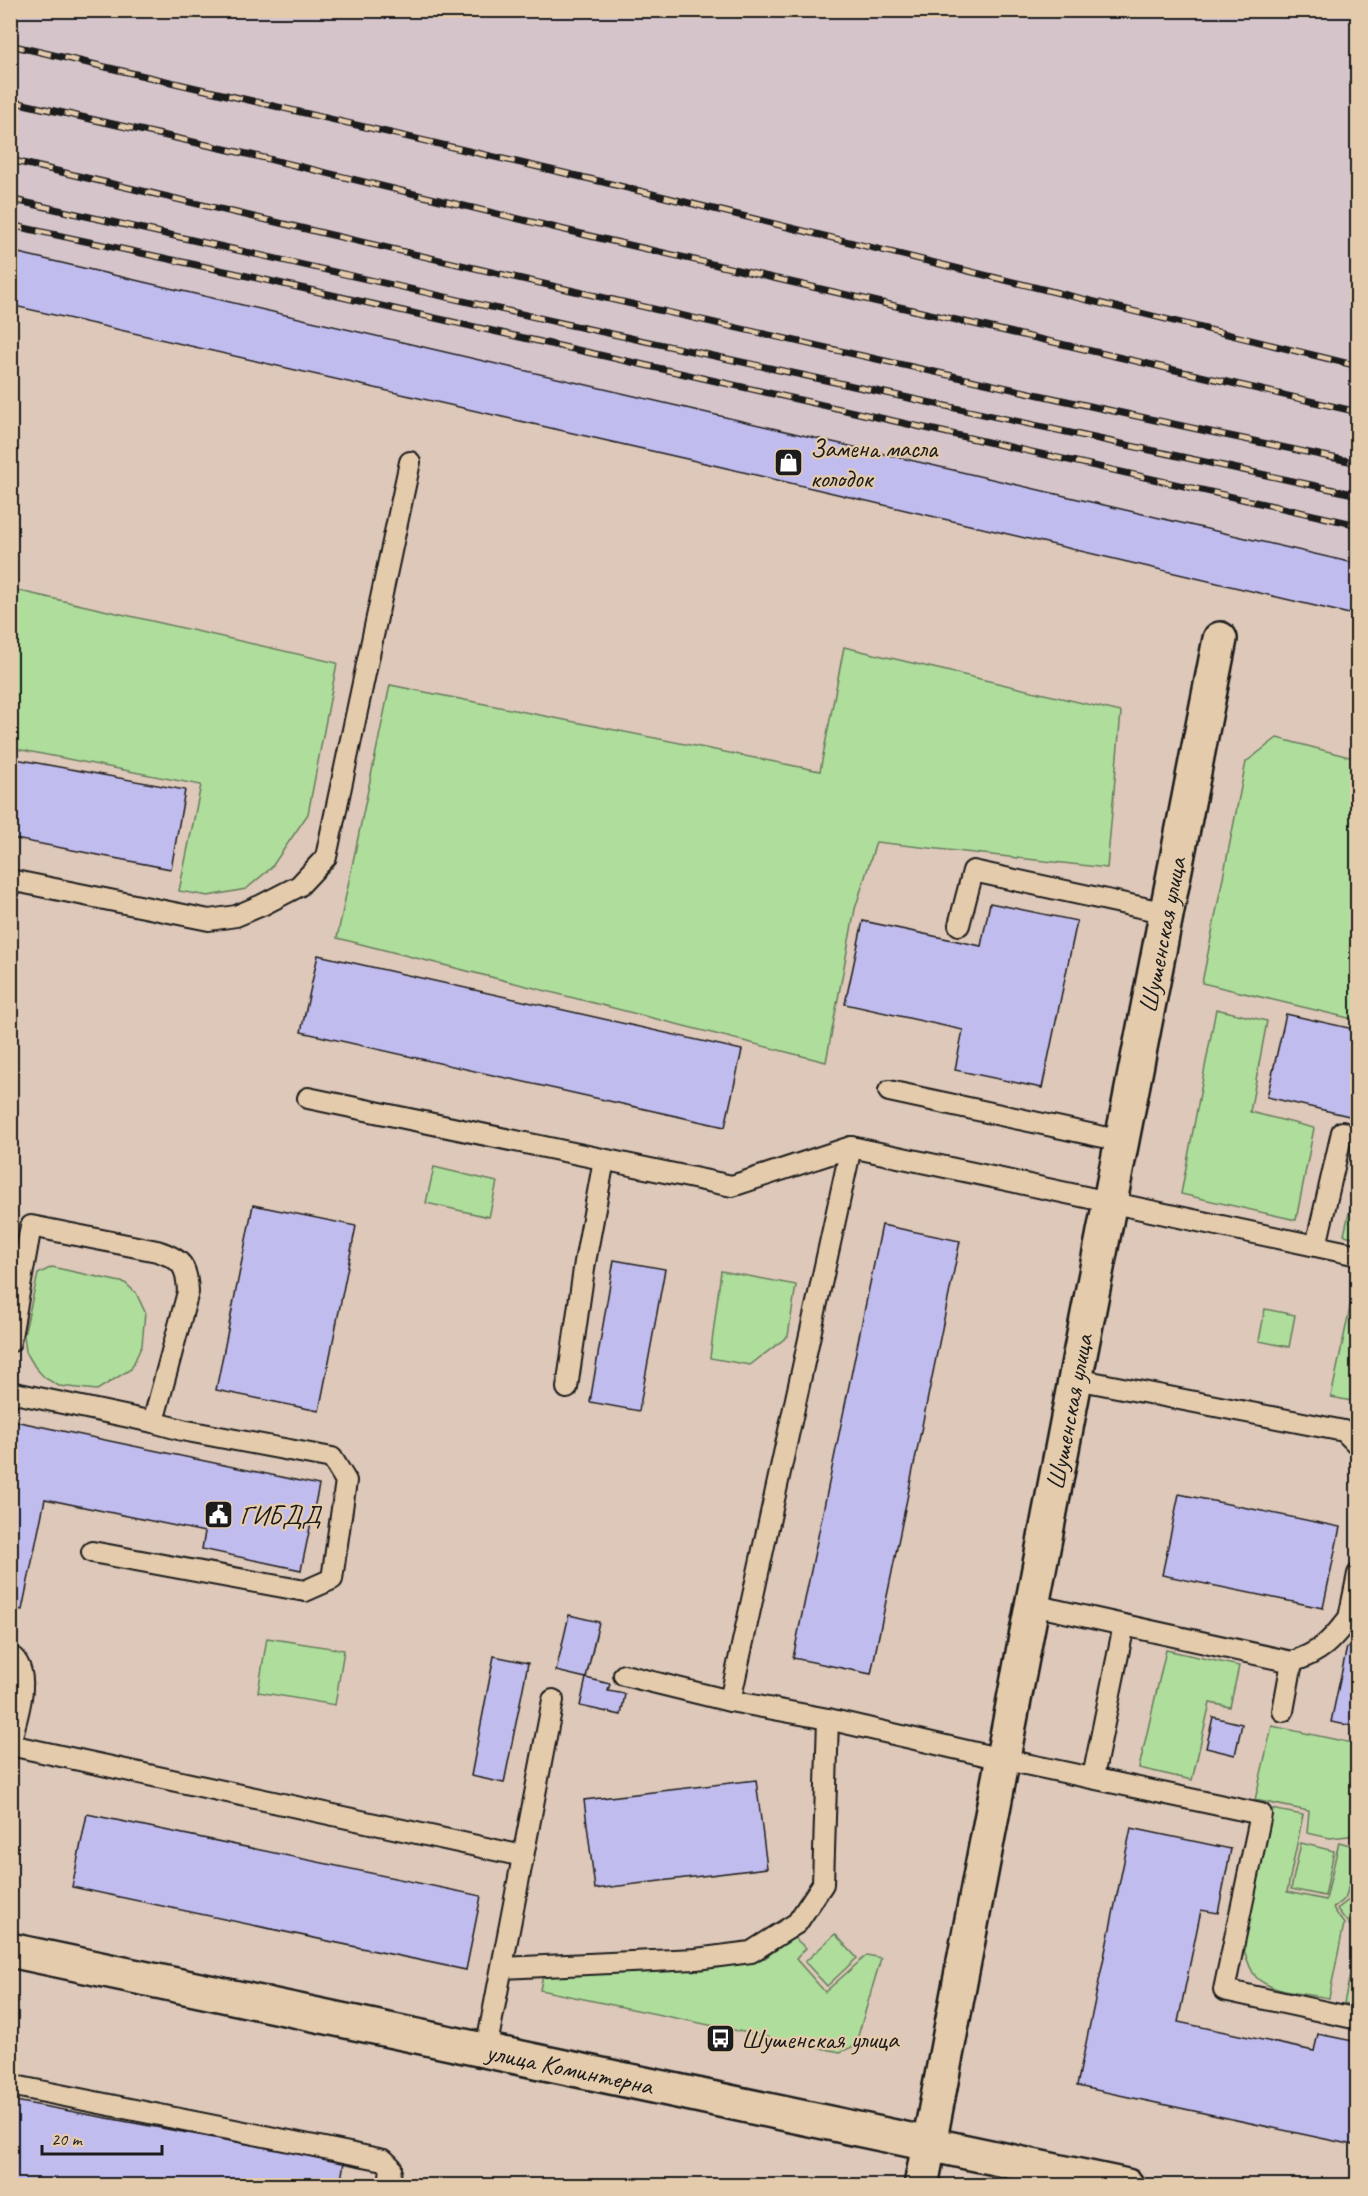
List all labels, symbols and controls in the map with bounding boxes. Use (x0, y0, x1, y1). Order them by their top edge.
place label: Замена масла колодок (810, 432, 939, 495)
shop icon: Замена масла колодок (773, 447, 805, 479)
street label: Шушенская улица (1131, 853, 1194, 1015)
street label: Шушенская улица (1038, 1330, 1100, 1492)
public building icon: ГИБДД (203, 1499, 235, 1531)
place label: ГИБДД (240, 1499, 323, 1532)
bus stop icon: Шушенская улица (704, 2023, 736, 2055)
place label: Шушенская улица (741, 2023, 900, 2056)
street label: улица Коминтерна (481, 2034, 657, 2102)
scale bar (42, 2118, 162, 2156)
text: 20 m (51, 2128, 84, 2150)

